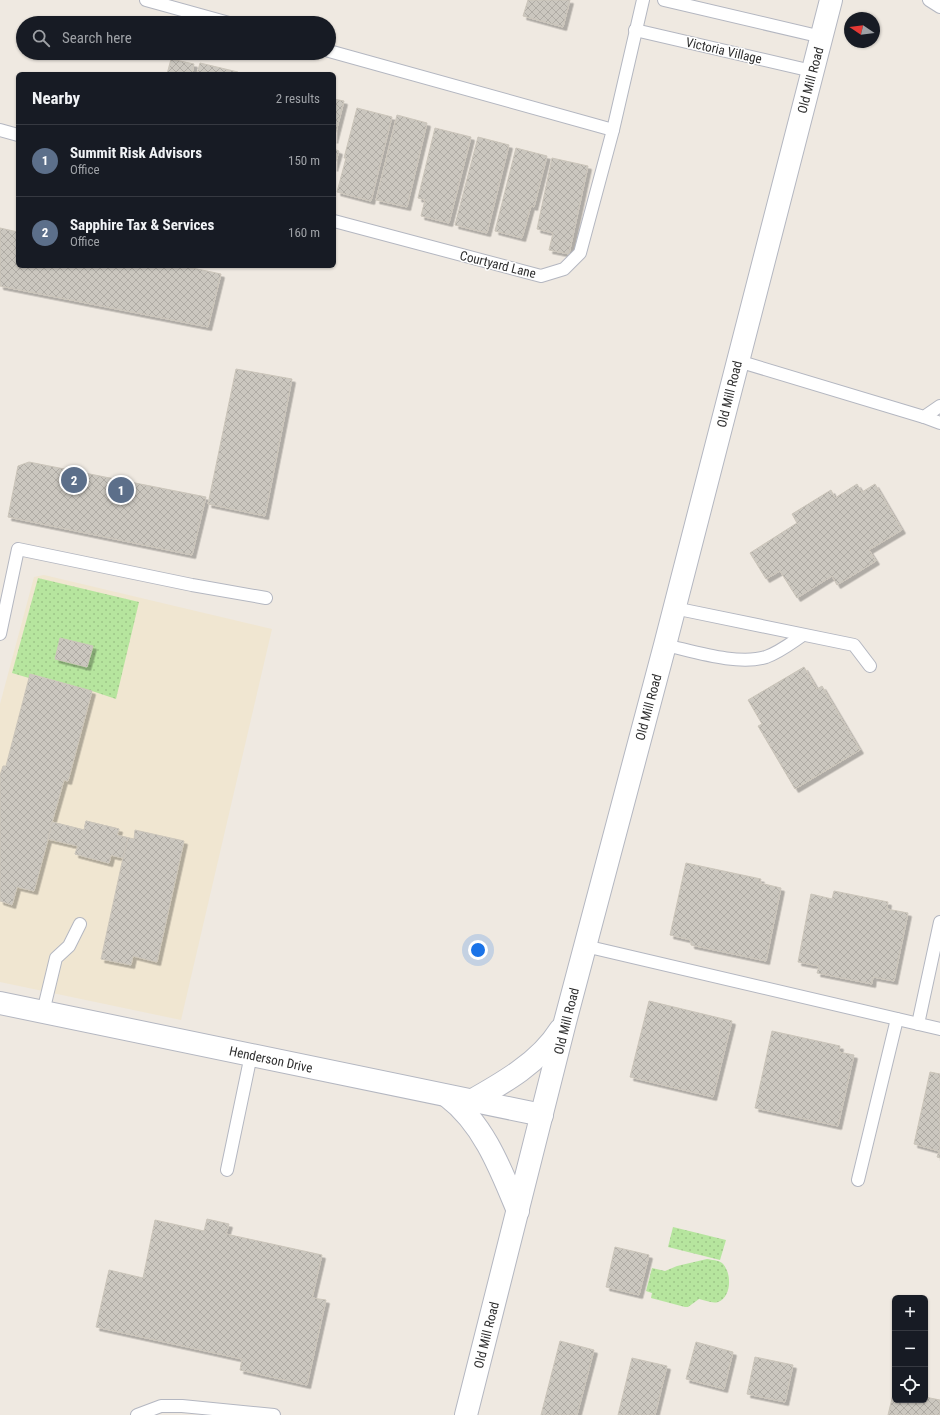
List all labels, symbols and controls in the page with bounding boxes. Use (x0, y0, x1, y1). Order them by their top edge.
north arrow (844, 12, 880, 48)
search box (16, 16, 336, 60)
icon: search (30, 27, 52, 49)
text: Search here (62, 29, 132, 47)
street label: Victoria Village (684, 34, 763, 67)
street label: Old Mill Road (794, 45, 827, 115)
text: Nearby (32, 88, 80, 108)
text: 2 results (276, 91, 320, 106)
text: Summit Risk Advisors (70, 144, 202, 162)
text: 1 (42, 153, 48, 168)
text: 150 m (288, 153, 320, 168)
text: Office (70, 162, 100, 177)
text: Sapphire Tax & Services (70, 216, 214, 234)
text: 2 (42, 225, 48, 240)
text: 160 m (288, 225, 320, 240)
text: Office (70, 234, 100, 249)
street label: Courtyard Lane (458, 248, 538, 281)
street label: Old Mill Road (714, 359, 745, 429)
pin: 2 (61, 465, 87, 495)
pin: 1 (108, 475, 134, 505)
street label: Old Mill Road (632, 672, 665, 742)
your location (468, 940, 488, 960)
street label: Old Mill Road (551, 986, 582, 1056)
street label: Henderson Drive (228, 1043, 314, 1076)
map controls (892, 1295, 928, 1403)
button: + (892, 1295, 928, 1331)
street label: Old Mill Road (471, 1300, 502, 1370)
button: − (892, 1331, 928, 1367)
button: locate (892, 1367, 928, 1403)

